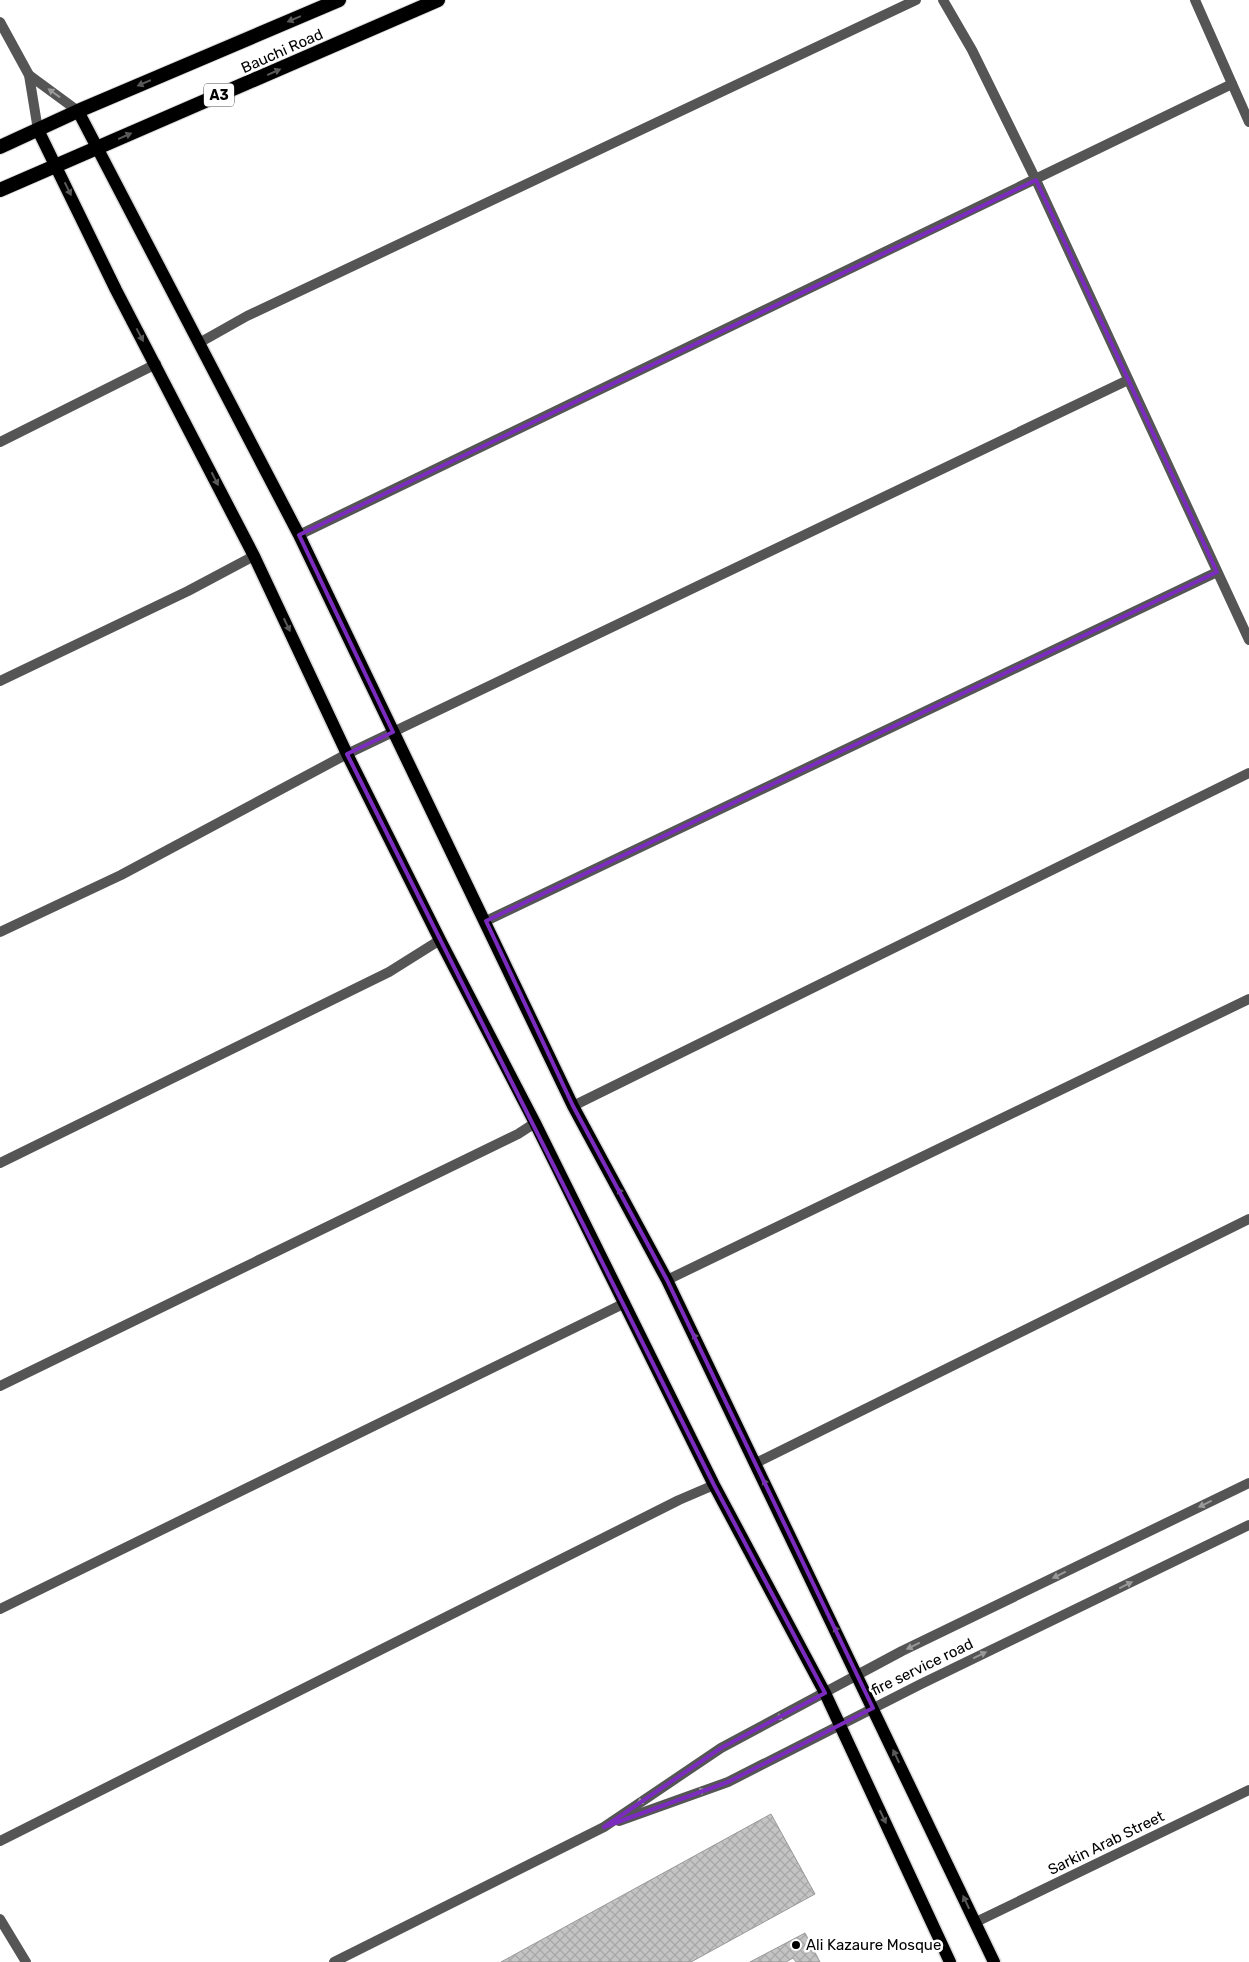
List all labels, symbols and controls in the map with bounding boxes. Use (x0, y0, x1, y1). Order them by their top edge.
one-way arrow (286, 15, 301, 23)
street label: Bauchi Road (238, 25, 326, 77)
one-way arrow (267, 67, 281, 75)
one-way arrow (137, 79, 151, 87)
road number: A3 (204, 84, 234, 106)
one-way arrow (47, 88, 61, 98)
one-way arrow (118, 132, 132, 140)
one-way arrow (64, 182, 72, 196)
one-way arrow (136, 327, 144, 342)
one-way arrow (211, 472, 219, 486)
one-way arrow (283, 618, 291, 632)
one-way arrow (617, 1187, 625, 1202)
one-way arrow (691, 1332, 699, 1346)
one-way arrow (762, 1478, 770, 1492)
one-way arrow (1198, 1500, 1212, 1508)
one-way arrow (1052, 1571, 1066, 1579)
one-way arrow (1119, 1580, 1133, 1588)
one-way arrow (832, 1624, 841, 1639)
street label: fire service road (868, 1635, 976, 1699)
one-way arrow (906, 1643, 920, 1651)
one-way arrow (973, 1651, 987, 1659)
one-way arrow (774, 1712, 789, 1720)
one-way arrow (892, 1748, 900, 1763)
one-way arrow (692, 1788, 707, 1796)
one-way arrow (636, 1796, 650, 1805)
street label: Sarkin Arab Street (1045, 1807, 1167, 1879)
one-way arrow (879, 1810, 887, 1824)
one-way arrow (962, 1895, 970, 1909)
place label: Ali Kazaure Mosque (806, 1936, 941, 1954)
marker: Ali Kazaure Mosque (790, 1939, 802, 1951)

